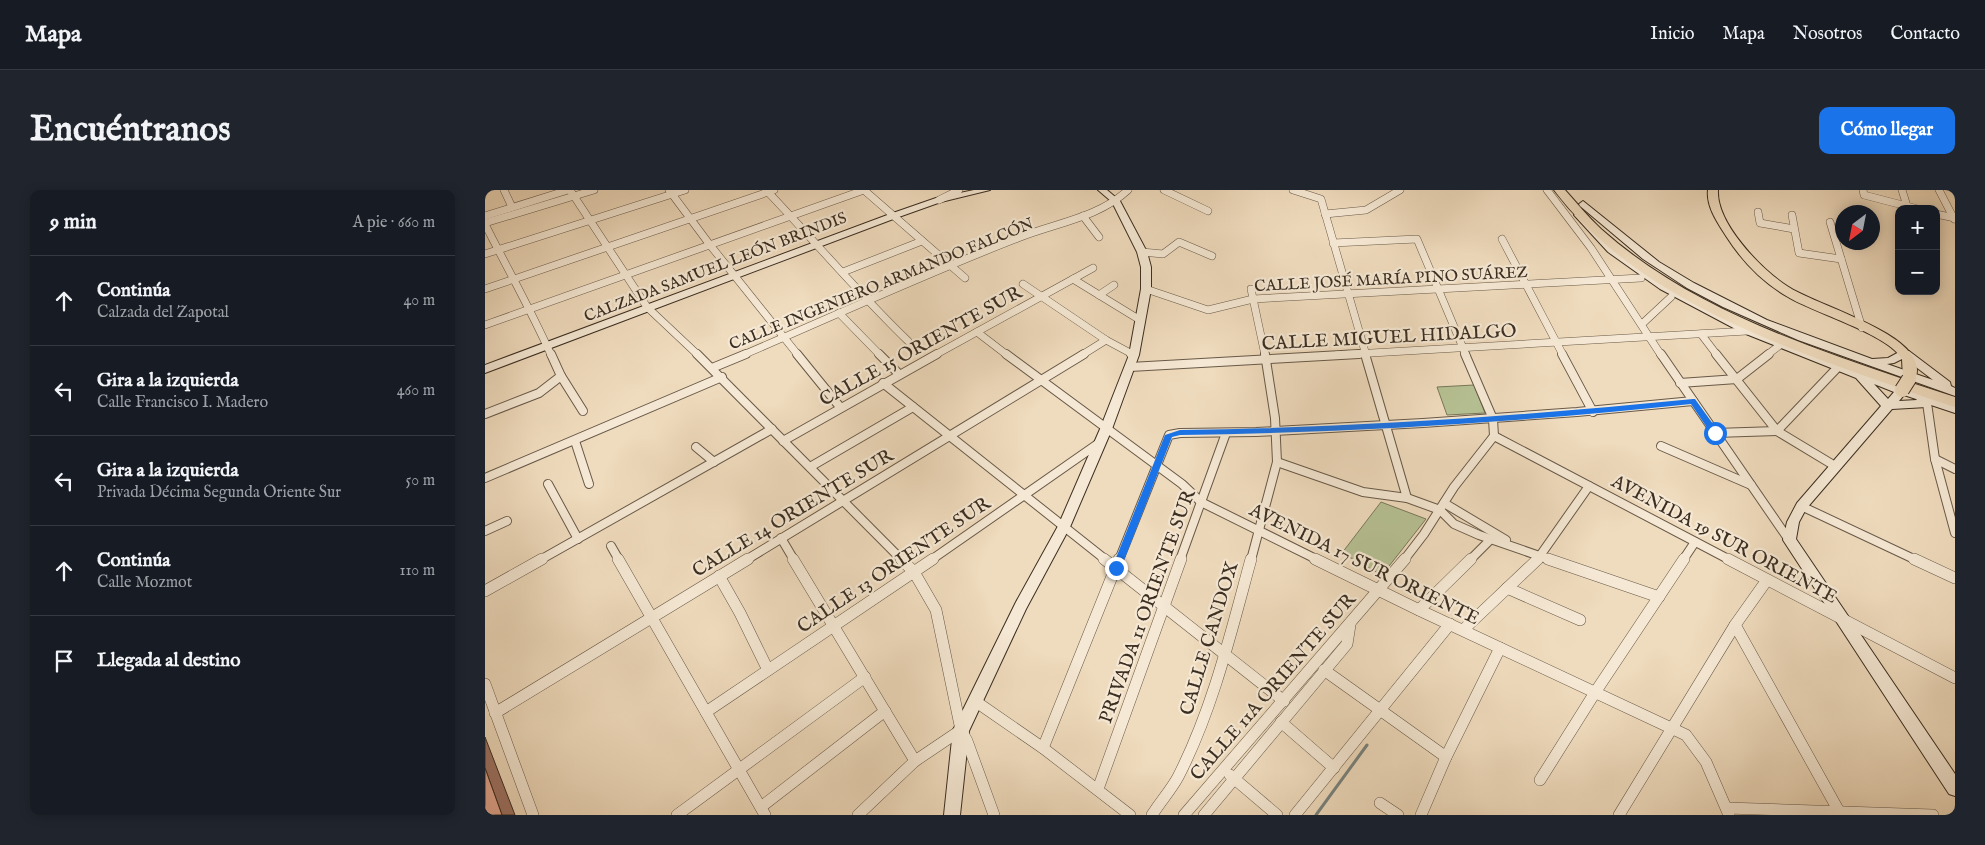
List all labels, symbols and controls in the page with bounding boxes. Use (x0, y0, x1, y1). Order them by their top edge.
text: Mapa (25, 19, 81, 50)
text: Inicio (1650, 23, 1695, 46)
text: Mapa (1723, 23, 1765, 46)
text: Nosotros (1793, 23, 1862, 46)
text: Contacto (1890, 23, 1960, 46)
button: Cómo llegar (1819, 107, 1955, 154)
text: Encuéntranos (30, 108, 230, 153)
north arrow (1835, 205, 1880, 250)
map controls (1895, 205, 1940, 295)
button: + (1895, 205, 1940, 250)
street label: CALZADA SAMUEL LEÓN BRINDIS (581, 207, 850, 327)
text: 9 min (50, 209, 97, 236)
street label: CALLE INGENIERO ARMANDO FALCÓN (726, 212, 1037, 355)
text: A pie · 660 m (353, 213, 435, 233)
button: − (1895, 250, 1940, 295)
street label: CALLE JOSÉ MARÍA PINO SUÁREZ (1254, 261, 1528, 297)
text: Continúa (97, 279, 171, 303)
street label: CALLE 15 ORIENTE SUR (816, 281, 1027, 412)
icon: ahead (50, 287, 78, 315)
text: 40 m (403, 291, 435, 311)
text: Calzada del Zapotal (97, 303, 229, 323)
street label: CALLE MIGUEL HIDALGO (1261, 319, 1517, 357)
text: Gira a la izquierda (97, 369, 239, 393)
icon: left (50, 377, 78, 405)
text: 460 m (397, 381, 435, 401)
text: Calle Francisco I. Madero (97, 393, 268, 413)
route start (1704, 422, 1727, 445)
street label: CALLE 14 ORIENTE SUR (688, 444, 898, 583)
text: Gira a la izquierda (97, 459, 239, 483)
icon: left (50, 467, 78, 495)
street label: AVENIDA 19 SUR ORIENTE (1606, 469, 1841, 610)
text: 50 m (406, 471, 435, 491)
text: Privada Décima Segunda Oriente Sur (97, 483, 341, 503)
street label: PRIVADA 11 ORIENTE SUR (1094, 486, 1202, 727)
street label: CALLE 13 ORIENTE SUR (793, 492, 996, 639)
street label: AVENIDA 17 SUR ORIENTE (1244, 498, 1483, 631)
text: Continúa (97, 549, 171, 573)
icon: ahead (50, 557, 78, 585)
route end (1105, 557, 1128, 580)
street label: CALLE CANDOX (1175, 558, 1245, 718)
text: 110 m (399, 561, 435, 581)
text: Calle Mozmot (97, 573, 192, 593)
street label: CALLE 11A ORIENTE SUR (1185, 588, 1362, 786)
icon: arrive (50, 647, 78, 675)
text: Llegada al destino (97, 649, 240, 673)

